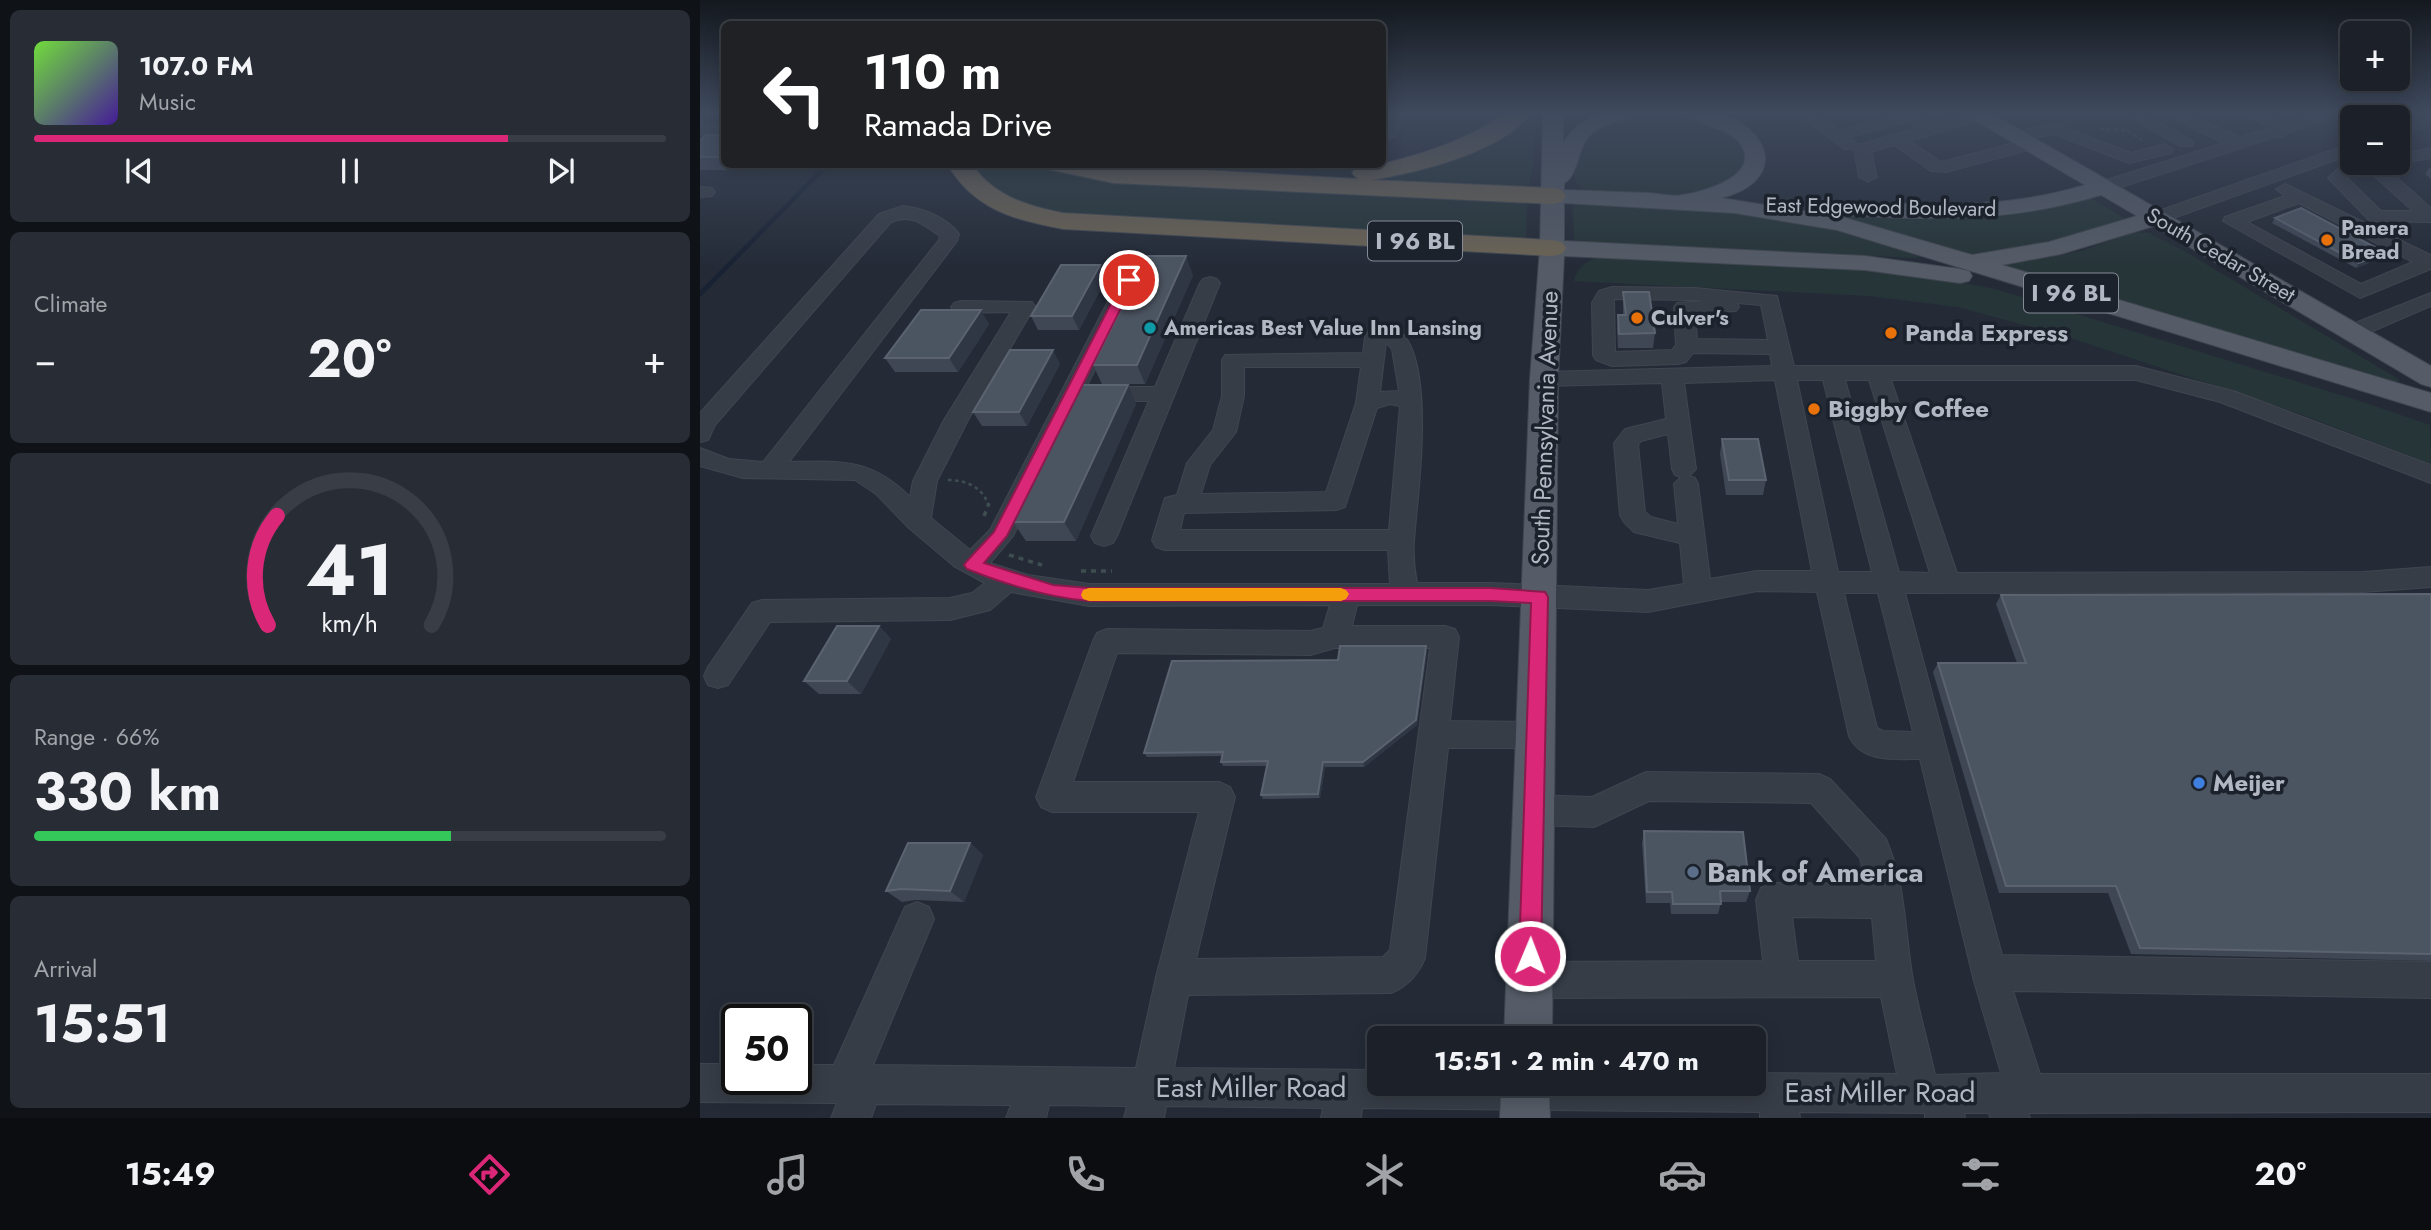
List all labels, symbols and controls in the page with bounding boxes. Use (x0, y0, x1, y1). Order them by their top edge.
map controls (2340, 21, 2410, 175)
button: + (2340, 21, 2410, 91)
text: 110 m (864, 37, 1001, 107)
text: 107.0 FM (139, 47, 253, 85)
icon: left (749, 49, 840, 140)
text: Music (139, 85, 196, 119)
text: Ramada Drive (864, 102, 1052, 148)
button: − (2340, 105, 2410, 175)
icon: previous (120, 152, 158, 190)
icon: pause (331, 152, 369, 190)
icon: next (542, 152, 580, 190)
street label: East Edgewood Boulevard (1765, 190, 1997, 224)
street label: South Cedar Street (2141, 200, 2301, 310)
place label: Panera Bread (2341, 213, 2409, 267)
road number: I 96 BL (1368, 222, 1462, 260)
marker: Panera Bread (2319, 232, 2335, 248)
pin (1099, 250, 1159, 310)
icon: arrive (1110, 261, 1148, 299)
road number: I 96 BL (2024, 274, 2118, 312)
text: Climate (34, 287, 107, 321)
street label: South Pennsylvania Avenue (1522, 290, 1567, 566)
place label: Culver's (1651, 303, 1729, 333)
marker: Culver's (1629, 310, 1645, 326)
place label: Americas Best Value Inn Lansing (1163, 313, 1482, 343)
place label: Panda Express (1905, 315, 2068, 350)
marker: Americas Best Value Inn Lansing (1142, 320, 1158, 336)
text: 20° (308, 321, 392, 397)
marker: Panda Express (1883, 325, 1899, 341)
text: − (34, 332, 56, 387)
text: + (643, 332, 666, 387)
place label: Biggby Coffee (1828, 391, 1989, 426)
marker: Biggby Coffee (1806, 401, 1822, 417)
text: 41 (306, 517, 394, 622)
text: km/h (322, 605, 378, 641)
text: Range · 66% (34, 720, 159, 754)
text: 330 km (34, 754, 221, 830)
place label: Meijer (2213, 765, 2285, 800)
marker: Meijer (2191, 775, 2207, 791)
place label: Bank of America (1707, 852, 1924, 893)
marker: Bank of America (1685, 864, 1701, 880)
position arrow (1493, 919, 1567, 993)
text: Arrival (34, 952, 97, 986)
text: 15:51 (34, 986, 171, 1062)
speed limit sign: 50 (721, 1004, 812, 1095)
text: 15:51 · 2 min · 470 m (1434, 1042, 1699, 1080)
street label: East Miller Road (1156, 1067, 1346, 1108)
street label: East Miller Road (1785, 1072, 1975, 1113)
icon: directions (465, 1150, 514, 1199)
icon: music (763, 1150, 812, 1199)
icon: phone (1061, 1150, 1110, 1199)
icon: climate (1360, 1150, 1409, 1199)
icon: car (1658, 1150, 1707, 1199)
icon: filters (1956, 1150, 2005, 1199)
text: 15:49 (125, 1151, 216, 1197)
text: 20° (2255, 1151, 2306, 1197)

